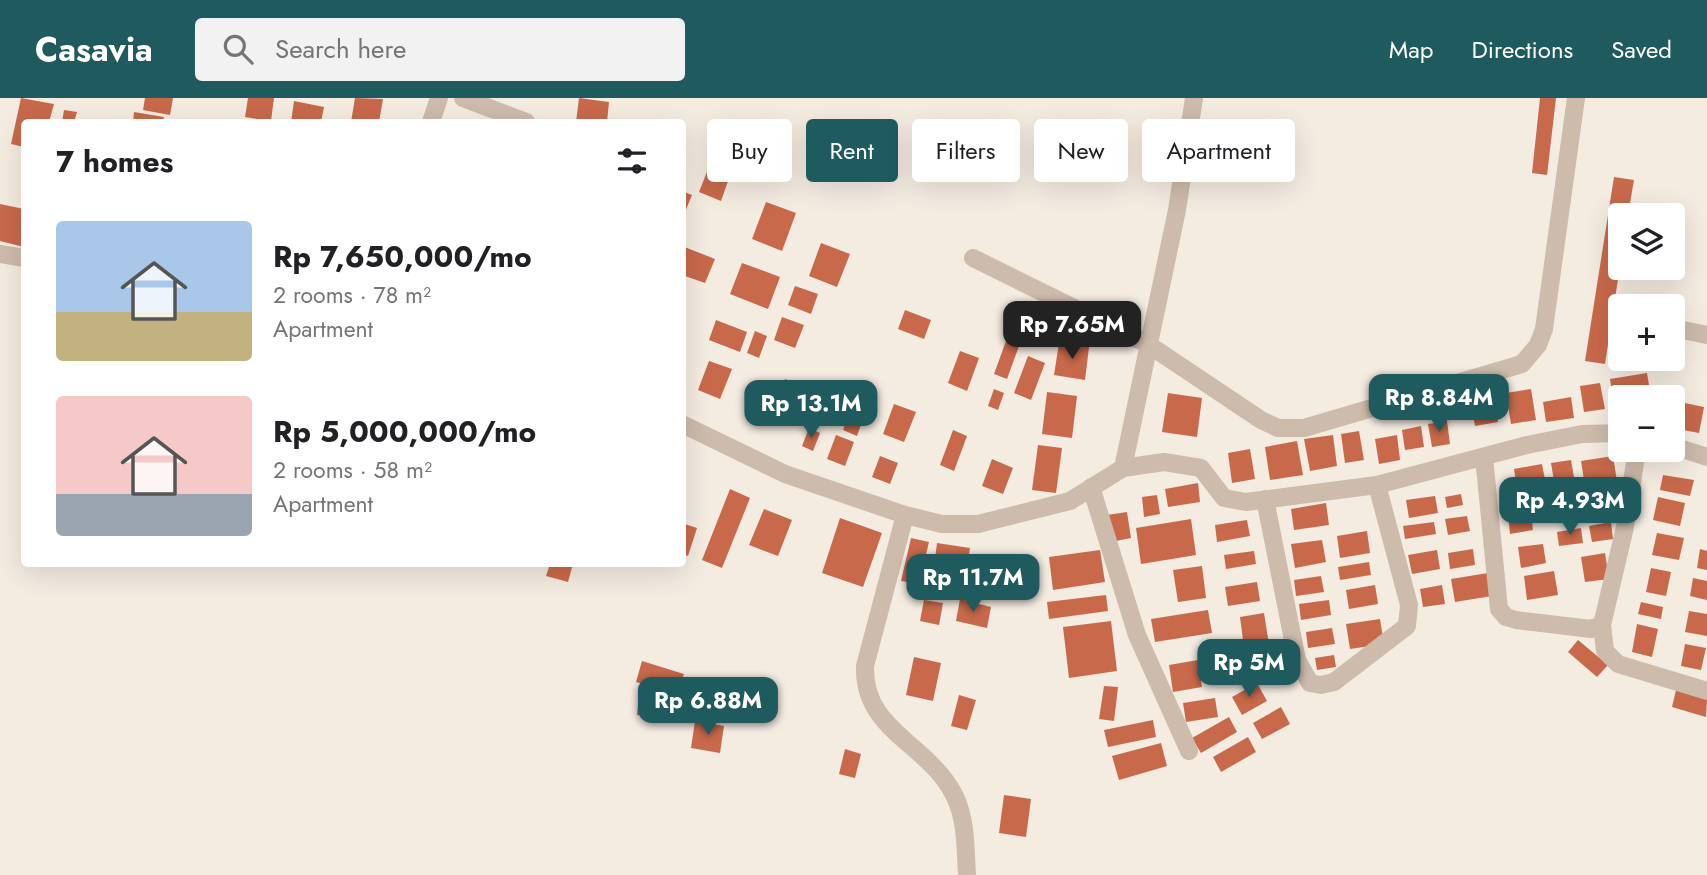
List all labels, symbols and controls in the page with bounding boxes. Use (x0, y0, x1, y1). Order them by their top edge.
search box (195, 18, 685, 81)
text: Casavia (35, 26, 153, 73)
icon: search (219, 30, 257, 68)
text: Search here (275, 30, 406, 68)
text: Map (1389, 32, 1434, 67)
text: Directions (1472, 32, 1573, 67)
text: Saved (1611, 32, 1672, 67)
chip: Buy (707, 119, 792, 182)
chip: Rent (806, 119, 898, 182)
chip: Filters (912, 119, 1020, 182)
chip: New (1034, 119, 1128, 182)
chip: Apartment (1142, 119, 1295, 182)
text: 7 homes (56, 140, 173, 183)
icon: filters (613, 142, 651, 180)
map controls (1608, 203, 1685, 462)
button: layers (1608, 203, 1685, 280)
text: Rp 7,650,000/mo (273, 235, 532, 278)
icon: home (112, 249, 196, 333)
text: 2 rooms · 78 m² (273, 278, 431, 312)
button: + (1608, 294, 1685, 371)
pin: Rp 7.65M (1000, 302, 1144, 361)
text: Rp 7.65M (1019, 307, 1125, 341)
text: Apartment (273, 312, 373, 346)
pin: Rp 8.84M (1367, 374, 1511, 434)
pin: Rp 13.1M (739, 380, 883, 440)
text: Rp 8.84M (1385, 380, 1493, 414)
button: − (1608, 385, 1685, 462)
text: Rp 13.1M (760, 386, 862, 420)
text: Rp 5,000,000/mo (273, 410, 536, 453)
icon: home (112, 424, 196, 508)
text: 2 rooms · 58 m² (273, 453, 432, 487)
pin: Rp 4.93M (1498, 478, 1642, 537)
text: Rp 4.93M (1515, 483, 1625, 517)
text: Apartment (273, 487, 373, 521)
pin: Rp 11.7M (901, 554, 1045, 614)
text: Rp 11.7M (922, 560, 1024, 594)
pin: Rp 5M (1200, 640, 1298, 699)
text: Rp 5M (1213, 645, 1285, 679)
pin: Rp 6.88M (636, 678, 780, 737)
text: Rp 6.88M (654, 683, 762, 717)

